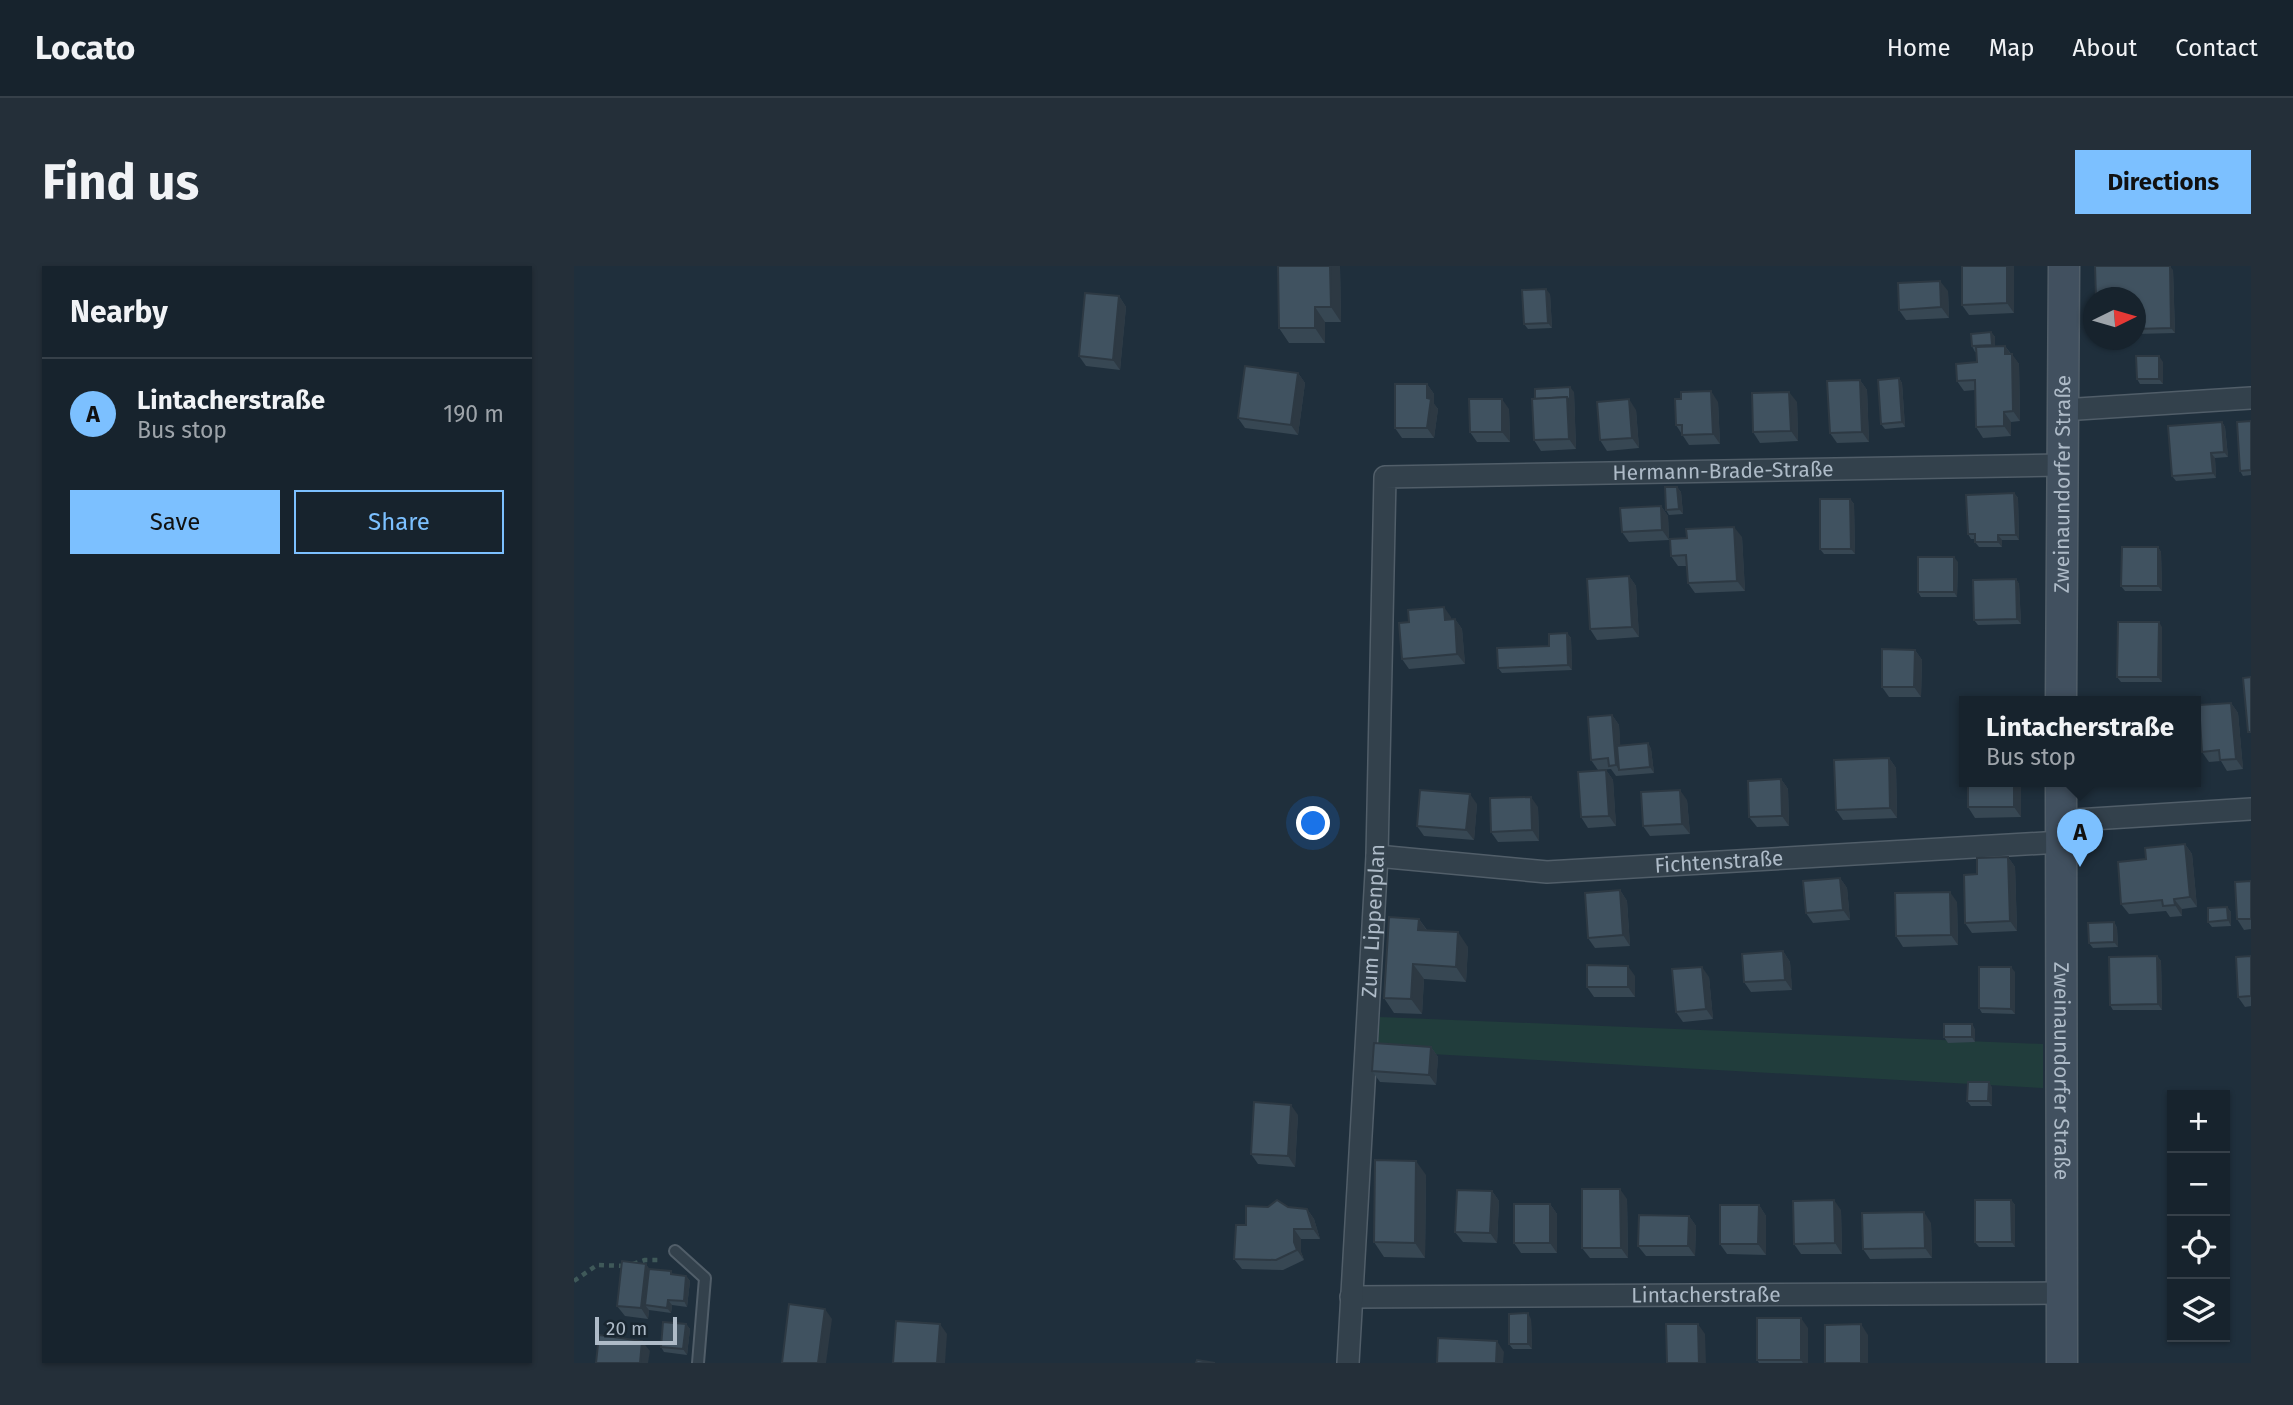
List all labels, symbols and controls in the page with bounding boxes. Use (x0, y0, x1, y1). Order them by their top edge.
text: Locato (35, 28, 135, 68)
text: Home (1887, 34, 1951, 62)
text: Map (1989, 34, 2035, 62)
text: About (2073, 34, 2137, 62)
text: Contact (2175, 34, 2258, 62)
button: Directions (2075, 150, 2251, 214)
text: Find us (42, 153, 199, 212)
north arrow (2083, 287, 2146, 350)
text: Nearby (70, 294, 168, 330)
street label: Zweinaundorfer Straße (2049, 375, 2076, 593)
text: Lintacherstraße (137, 385, 325, 416)
text: A (86, 400, 100, 428)
text: 190 m (443, 400, 504, 428)
text: Bus stop (137, 416, 227, 444)
street label: Hermann-Brade-Straße (1612, 456, 1834, 486)
button: Save (70, 490, 280, 554)
button: Share (294, 490, 504, 554)
popup (1959, 696, 2201, 787)
text: Lintacherstraße (1986, 712, 2174, 743)
text: Bus stop (1986, 743, 2076, 771)
your location (1296, 806, 1330, 840)
pin: A (2057, 809, 2103, 867)
street label: Zum Lippenplan (1356, 844, 1390, 998)
street label: Fichtenstraße (1654, 845, 1784, 879)
street label: Zweinaundorfer Straße (2048, 962, 2075, 1180)
map controls (2167, 1090, 2230, 1342)
button: + (2167, 1090, 2230, 1153)
button: − (2167, 1153, 2230, 1216)
button: locate (2167, 1216, 2230, 1279)
button: layers (2167, 1279, 2230, 1342)
street label: Lintacherstraße (1631, 1282, 1781, 1308)
scale bar (595, 1314, 677, 1346)
text: 20 m (606, 1317, 647, 1340)

